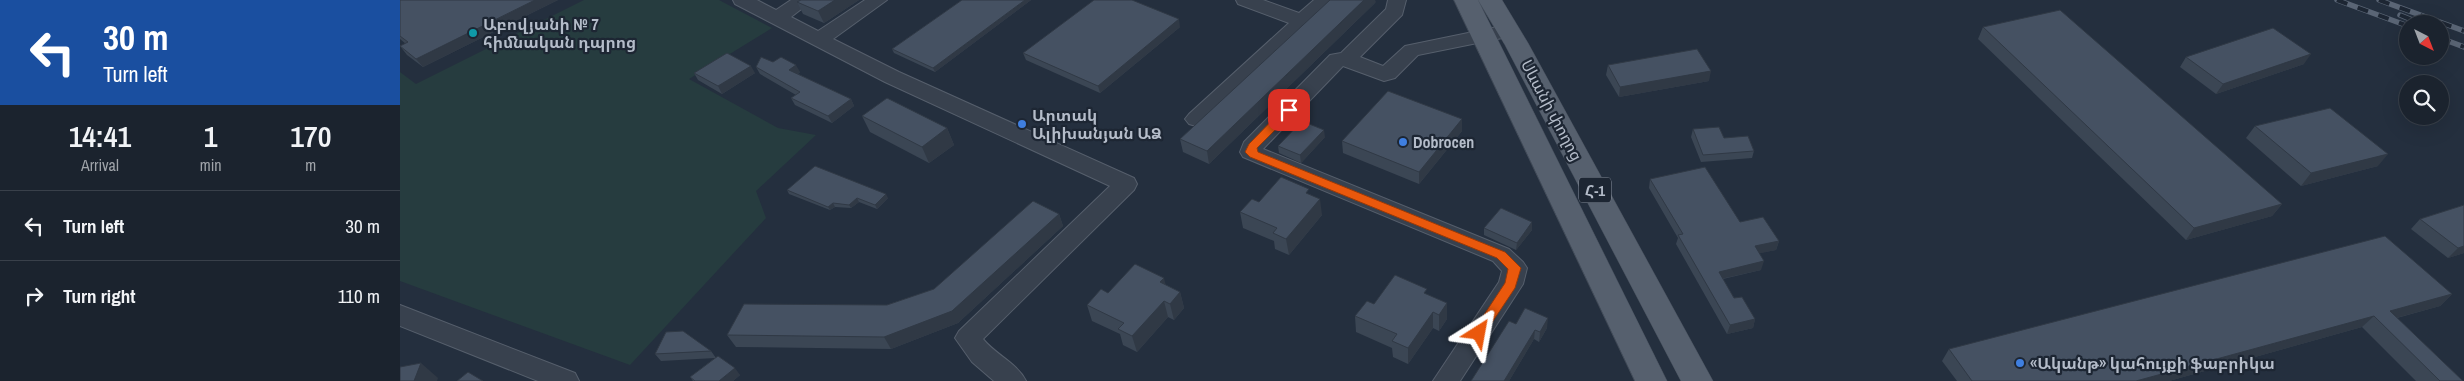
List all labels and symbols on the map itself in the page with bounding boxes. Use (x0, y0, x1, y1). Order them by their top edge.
place label: Աբովյանի № 7 հիմնական դպրոց (483, 13, 636, 53)
north arrow (2399, 15, 2449, 65)
marker: Աբովյանի № 7 հիմնական դպրոց (467, 27, 479, 39)
street label: Սևանի փողոց (1516, 55, 1588, 165)
pin (1268, 89, 1310, 131)
place label: Արտակ Ալիխանյան ԱՁ (1032, 104, 1162, 144)
marker: Արտակ Ալիխանյան ԱՁ (1016, 118, 1028, 130)
place label: Dobrocen (1413, 131, 1474, 153)
marker: Dobrocen (1397, 136, 1409, 148)
road number: Հ-1 (1579, 178, 1611, 202)
position arrow (1452, 306, 1504, 358)
place label: «Ականթ» կահույքի ֆաբրիկա (2030, 352, 2275, 374)
marker: «Ականթ» կահույքի ֆաբրիկա (2014, 357, 2026, 369)

